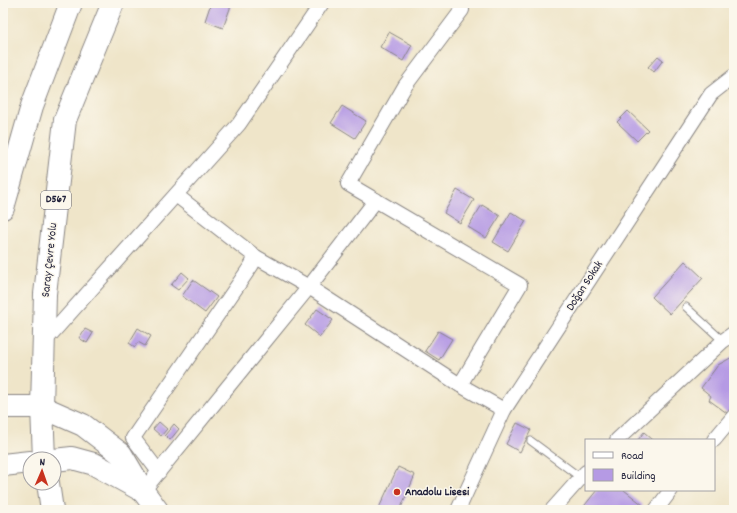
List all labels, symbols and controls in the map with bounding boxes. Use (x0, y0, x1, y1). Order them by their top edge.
road number: D567 (41, 191, 71, 209)
street label: Saray Çevre Yolu (38, 222, 62, 298)
street label: Doğan Sokak (562, 257, 608, 314)
legend (585, 439, 715, 491)
text: Road (621, 448, 643, 465)
north arrow (22, 451, 62, 491)
text: N (39, 455, 46, 471)
text: Building (621, 468, 656, 485)
place label: Anadolu Lisesi (405, 484, 470, 501)
marker: Anadolu Lisesi (392, 487, 402, 497)

